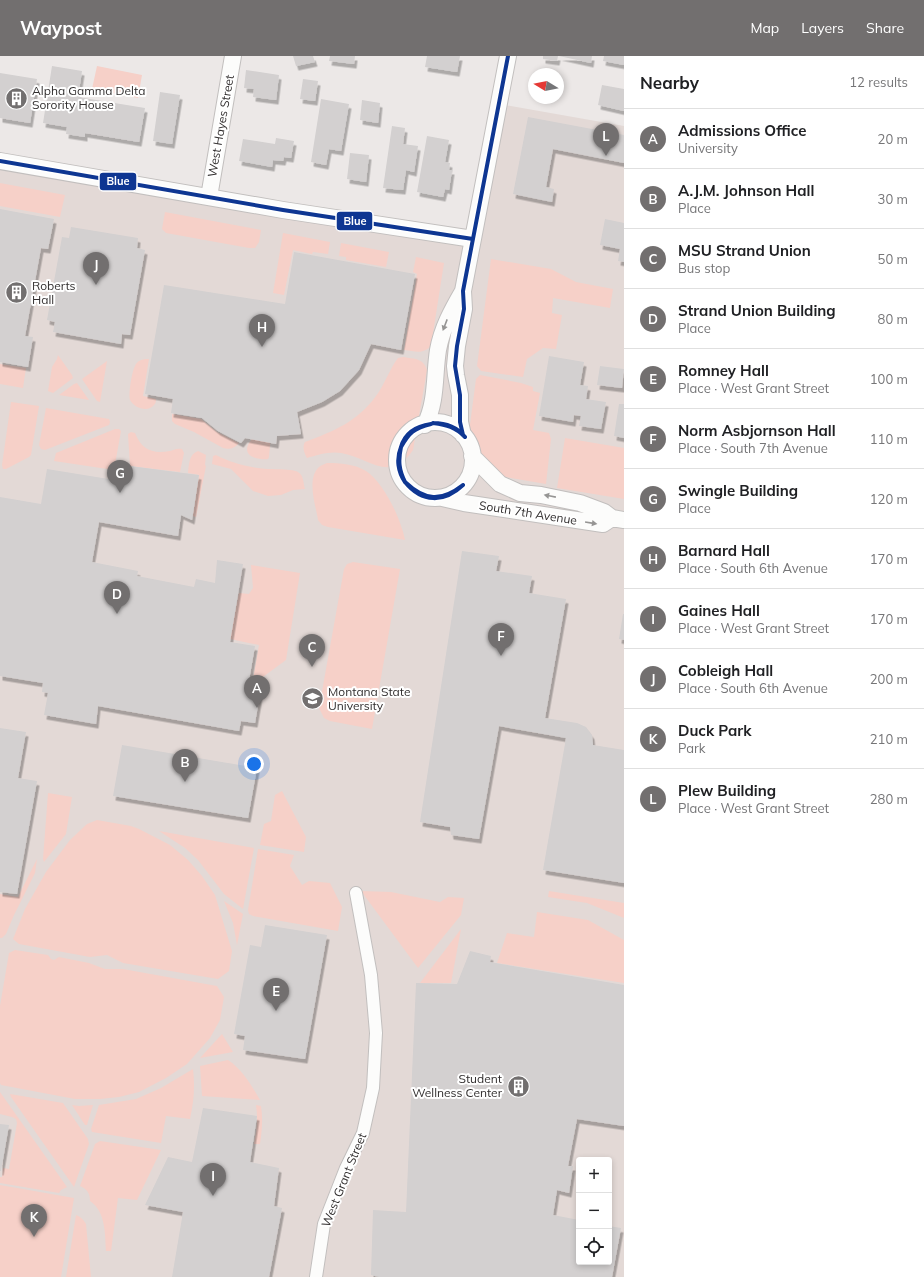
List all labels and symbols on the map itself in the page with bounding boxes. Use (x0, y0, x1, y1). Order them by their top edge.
north arrow (528, 68, 564, 104)
street label: West Hayes Street (204, 73, 237, 178)
place label: Alpha Gamma Delta Sorority House (32, 83, 145, 112)
building icon: Alpha Gamma Delta Sorority House (4, 85, 30, 111)
pin: L (593, 123, 619, 156)
line badge: Blue (99, 172, 137, 191)
text: Blue (106, 174, 130, 188)
line badge: Blue (336, 211, 373, 231)
text: Blue (343, 214, 367, 228)
pin: J (83, 252, 109, 285)
place label: Roberts Hall (32, 278, 76, 307)
building icon: Roberts Hall (3, 280, 29, 306)
pin: H (249, 314, 275, 347)
one-way arrow (442, 320, 448, 332)
pin: G (107, 460, 133, 493)
one-way arrow (543, 493, 556, 499)
street label: South 7th Avenue (478, 497, 578, 528)
one-way arrow (585, 520, 597, 526)
pin: D (104, 581, 130, 614)
pin: F (488, 623, 514, 656)
pin: C (299, 634, 325, 667)
pin: A (244, 675, 270, 708)
place label: Montana State University (328, 684, 410, 713)
school or university icon: Montana State University (299, 686, 325, 712)
pin: B (172, 749, 198, 782)
your location (244, 754, 264, 774)
pin: E (263, 978, 289, 1011)
place label: Student Wellness Center (412, 1071, 503, 1100)
building icon: Student Wellness Center (505, 1073, 531, 1099)
street label: West Grant Street (318, 1131, 369, 1229)
pin: I (200, 1163, 226, 1196)
pin: K (21, 1204, 47, 1237)

